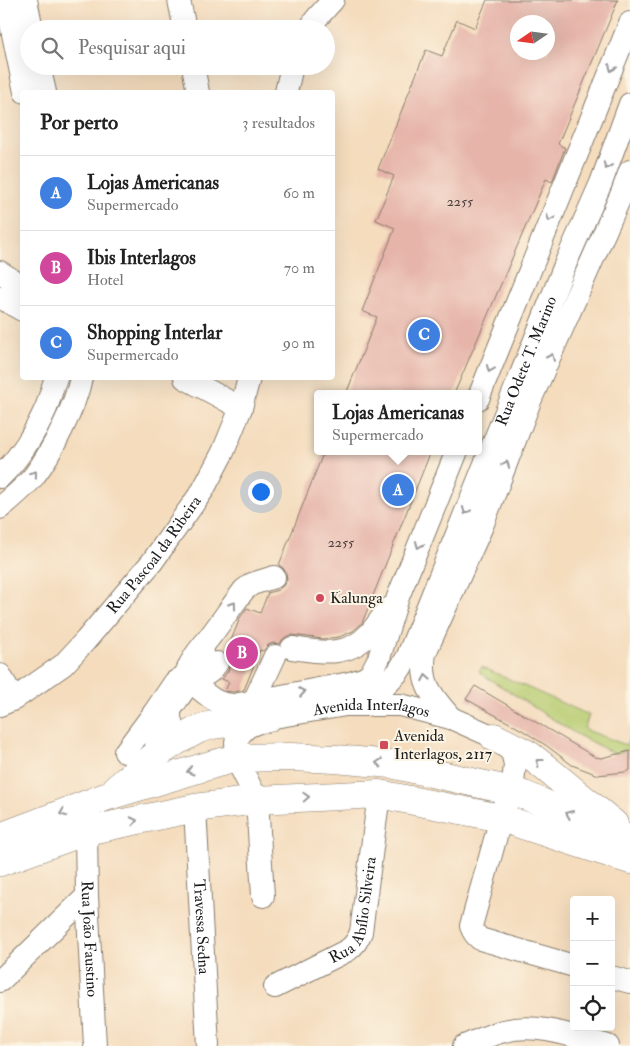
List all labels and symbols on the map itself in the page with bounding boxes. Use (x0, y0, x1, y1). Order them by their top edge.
north arrow (510, 15, 555, 60)
one-way arrow (607, 63, 618, 72)
one-way arrow (603, 161, 613, 170)
house number: 2255 (447, 193, 474, 210)
one-way arrow (546, 213, 557, 222)
street label: Rua Odete T. Marino (491, 293, 562, 429)
pin: C (408, 316, 440, 354)
one-way arrow (544, 353, 555, 362)
one-way arrow (486, 364, 496, 373)
one-way arrow (500, 460, 510, 469)
one-way arrow (29, 471, 37, 480)
pin: A (382, 471, 414, 509)
your location (248, 479, 274, 505)
street label: Rua Pascoal da Ribeira (102, 492, 206, 618)
one-way arrow (462, 506, 473, 515)
house number: 2255 (328, 534, 355, 551)
one-way arrow (414, 540, 425, 549)
place label: Kalunga (330, 588, 383, 608)
marker: Kalunga (314, 592, 326, 604)
one-way arrow (227, 601, 236, 611)
pin: B (226, 634, 258, 672)
one-way arrow (421, 673, 431, 682)
one-way arrow (298, 688, 306, 698)
street label: Avenida Interlagos (310, 695, 432, 722)
place label: Avenida Interlagos, 2117 (393, 726, 493, 764)
marker: Avenida Interlagos, 2117 (378, 739, 390, 751)
one-way arrow (375, 757, 383, 768)
one-way arrow (536, 760, 545, 768)
one-way arrow (186, 766, 195, 776)
one-way arrow (302, 792, 310, 803)
one-way arrow (59, 807, 68, 817)
one-way arrow (565, 810, 574, 821)
one-way arrow (129, 816, 138, 827)
street label: Rua Abílio Silveira (326, 855, 381, 968)
street label: Travessa Sedna (189, 879, 214, 975)
street label: Rua João Faustino (77, 881, 102, 998)

